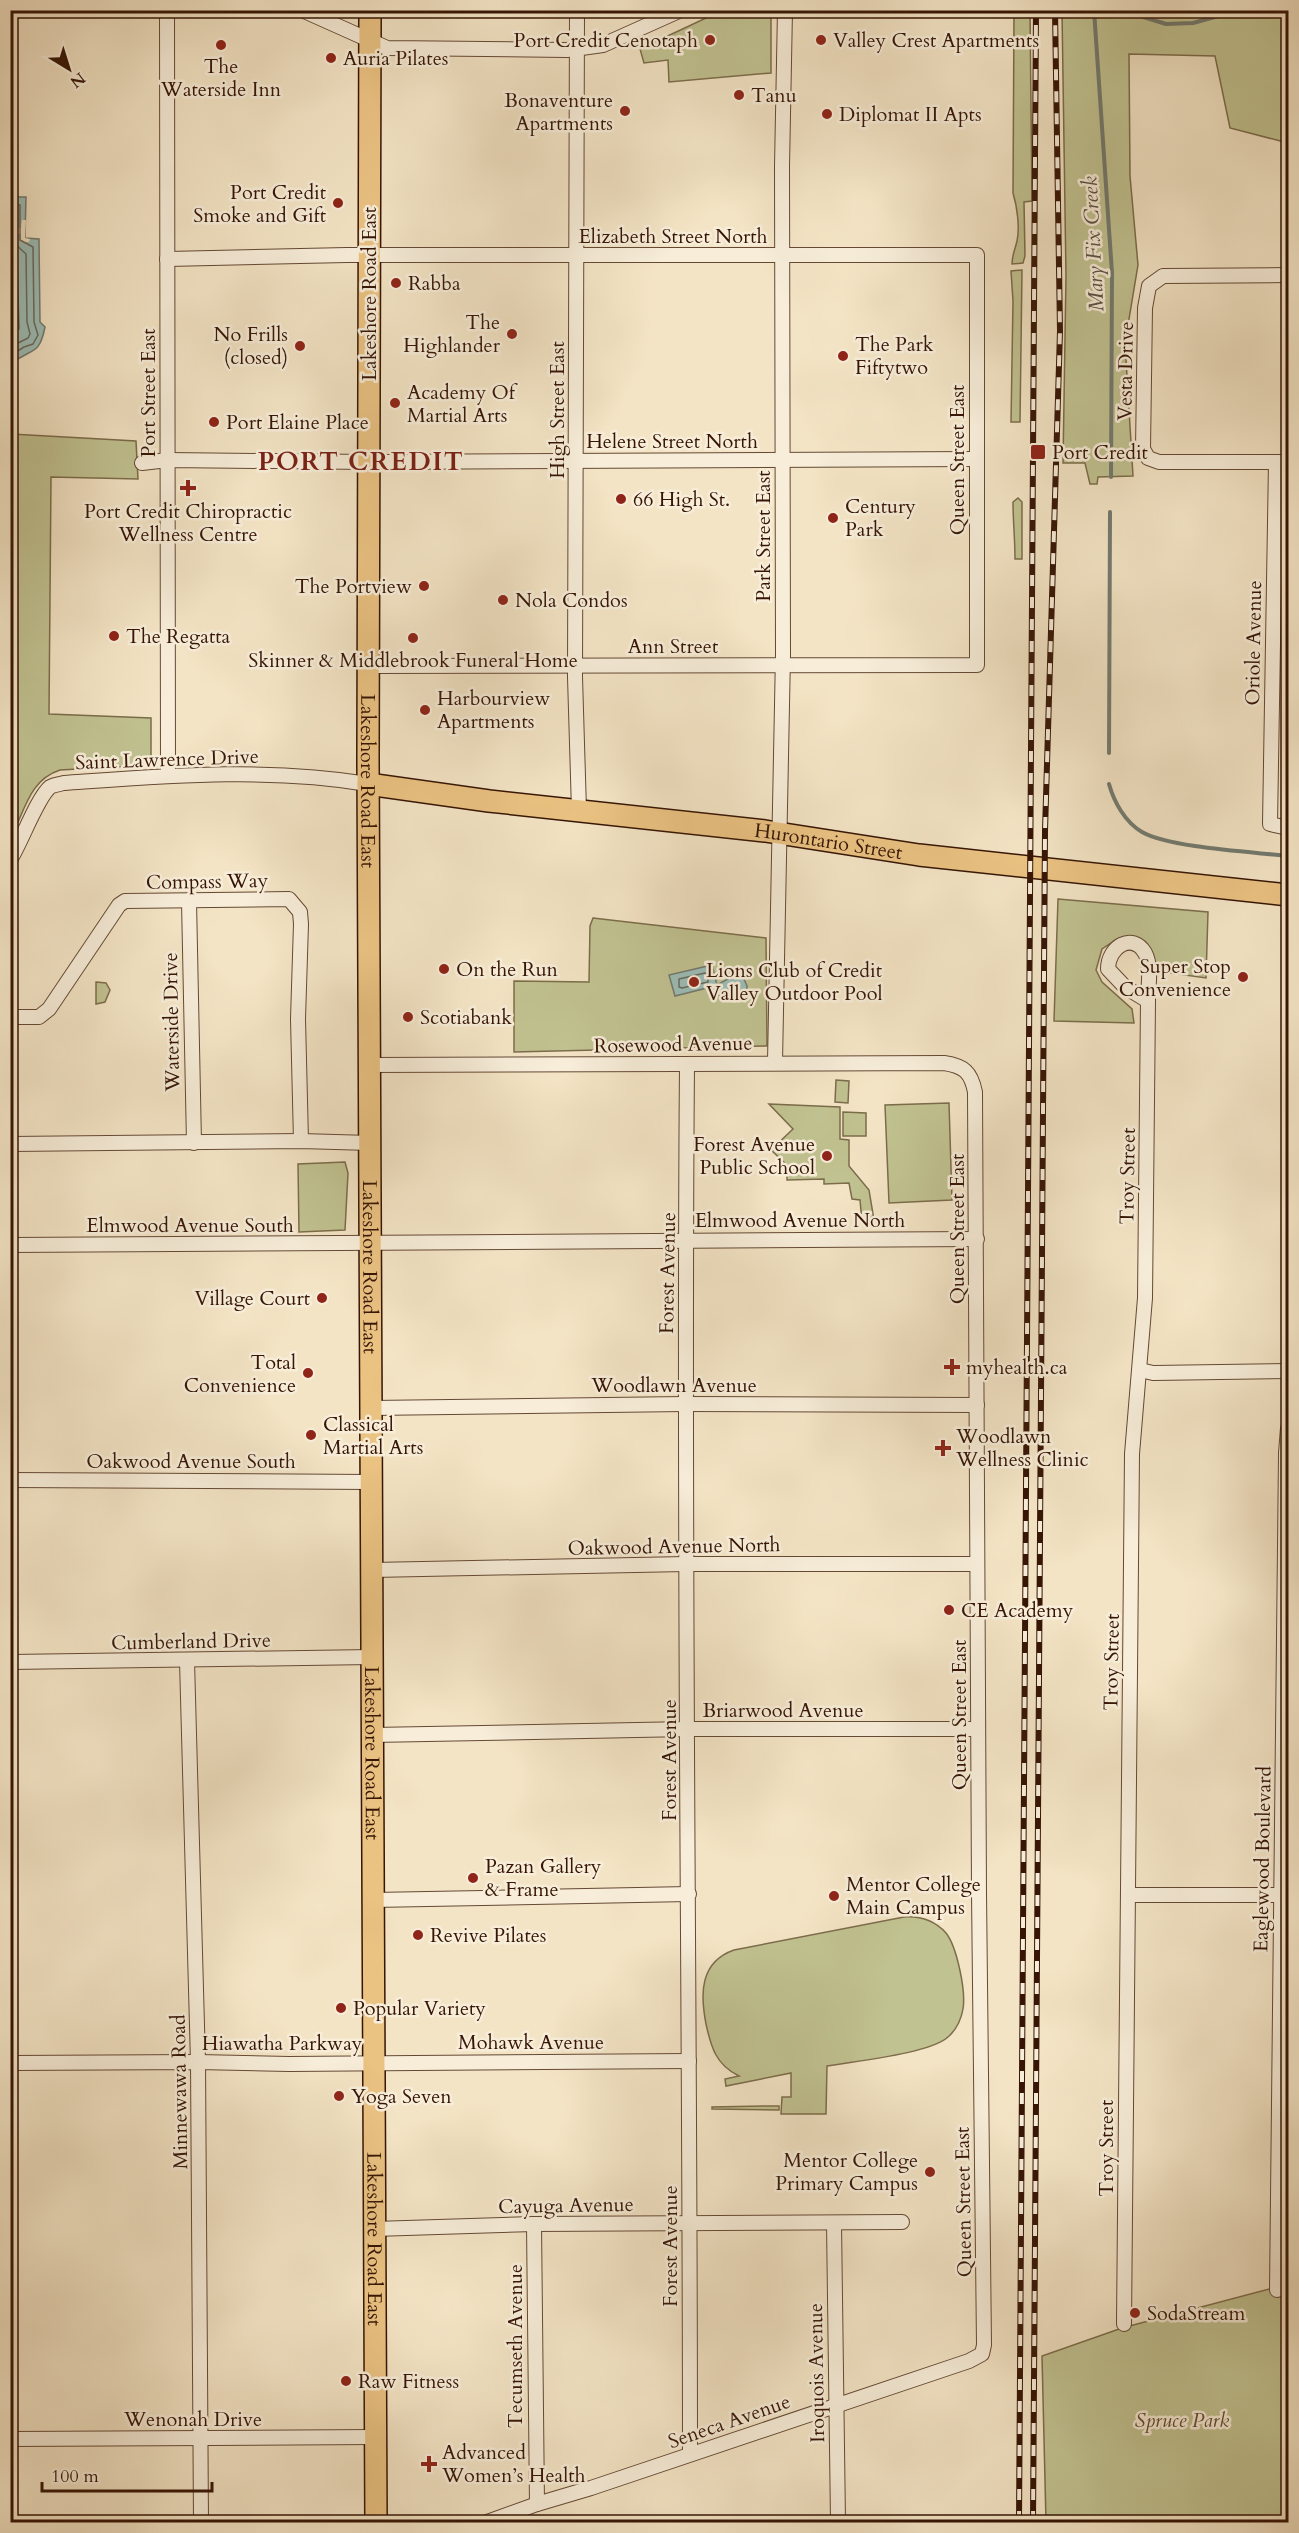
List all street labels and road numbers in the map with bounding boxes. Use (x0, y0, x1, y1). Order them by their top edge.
street label: Lakeshore Road East (356, 206, 383, 381)
street label: Elizabeth Street North (578, 223, 768, 250)
street label: Vesta Drive (1111, 321, 1140, 421)
street label: Port Street East (135, 328, 162, 458)
street label: High Street East (544, 341, 571, 479)
street label: Queen Street East (944, 384, 971, 535)
street label: Helene Street North (586, 428, 758, 455)
street label: Park Street East (750, 470, 777, 602)
street label: Oriole Avenue (1239, 580, 1268, 706)
street label: Ann Street (628, 633, 719, 660)
street label: Lakeshore Road East (354, 694, 381, 869)
street label: Saint Lawrence Drive (75, 743, 259, 776)
street label: Hurontario Street (753, 817, 905, 866)
street label: Compass Way (146, 867, 269, 896)
street label: Waterside Drive (157, 952, 186, 1093)
street label: Rosewood Avenue (593, 1030, 753, 1059)
street label: Troy Street (1113, 1127, 1142, 1225)
street label: Queen Street East (944, 1153, 971, 1304)
street label: Lakeshore Road East (356, 1180, 384, 1355)
street label: Elmwood Avenue North (695, 1207, 905, 1234)
street label: Elmwood Avenue South (86, 1212, 294, 1239)
street label: Forest Avenue (653, 1212, 682, 1334)
street label: Woodlawn Avenue (590, 1372, 757, 1399)
street label: Oakwood Avenue South (86, 1448, 296, 1475)
street label: Oakwood Avenue North (567, 1531, 781, 1562)
street label: Troy Street (1097, 1613, 1126, 1711)
street label: Cumberland Drive (111, 1627, 271, 1656)
street label: Queen Street East (946, 1639, 973, 1790)
street label: Lakeshore Road East (358, 1666, 386, 1841)
street label: Briarwood Avenue (703, 1697, 863, 1724)
street label: Forest Avenue (656, 1699, 683, 1821)
street label: Eaglewood Boulevard (1247, 1765, 1278, 1952)
street label: Minnewawa Road (165, 2014, 194, 2170)
street label: Mohawk Avenue (458, 2029, 604, 2056)
street label: Hiawatha Parkway (202, 2030, 363, 2057)
street label: Troy Street (1093, 2099, 1120, 2196)
street label: Queen Street East (949, 2126, 978, 2278)
street label: Lakeshore Road East (360, 2152, 388, 2327)
street label: Forest Avenue (657, 2185, 684, 2307)
street label: Cayuga Avenue (498, 2191, 634, 2220)
street label: Tecumseth Avenue (502, 2264, 529, 2428)
street label: Iroquois Avenue (802, 2303, 831, 2443)
street label: Seneca Avenue (664, 2388, 794, 2455)
street label: Wenonah Drive (123, 2406, 262, 2433)

